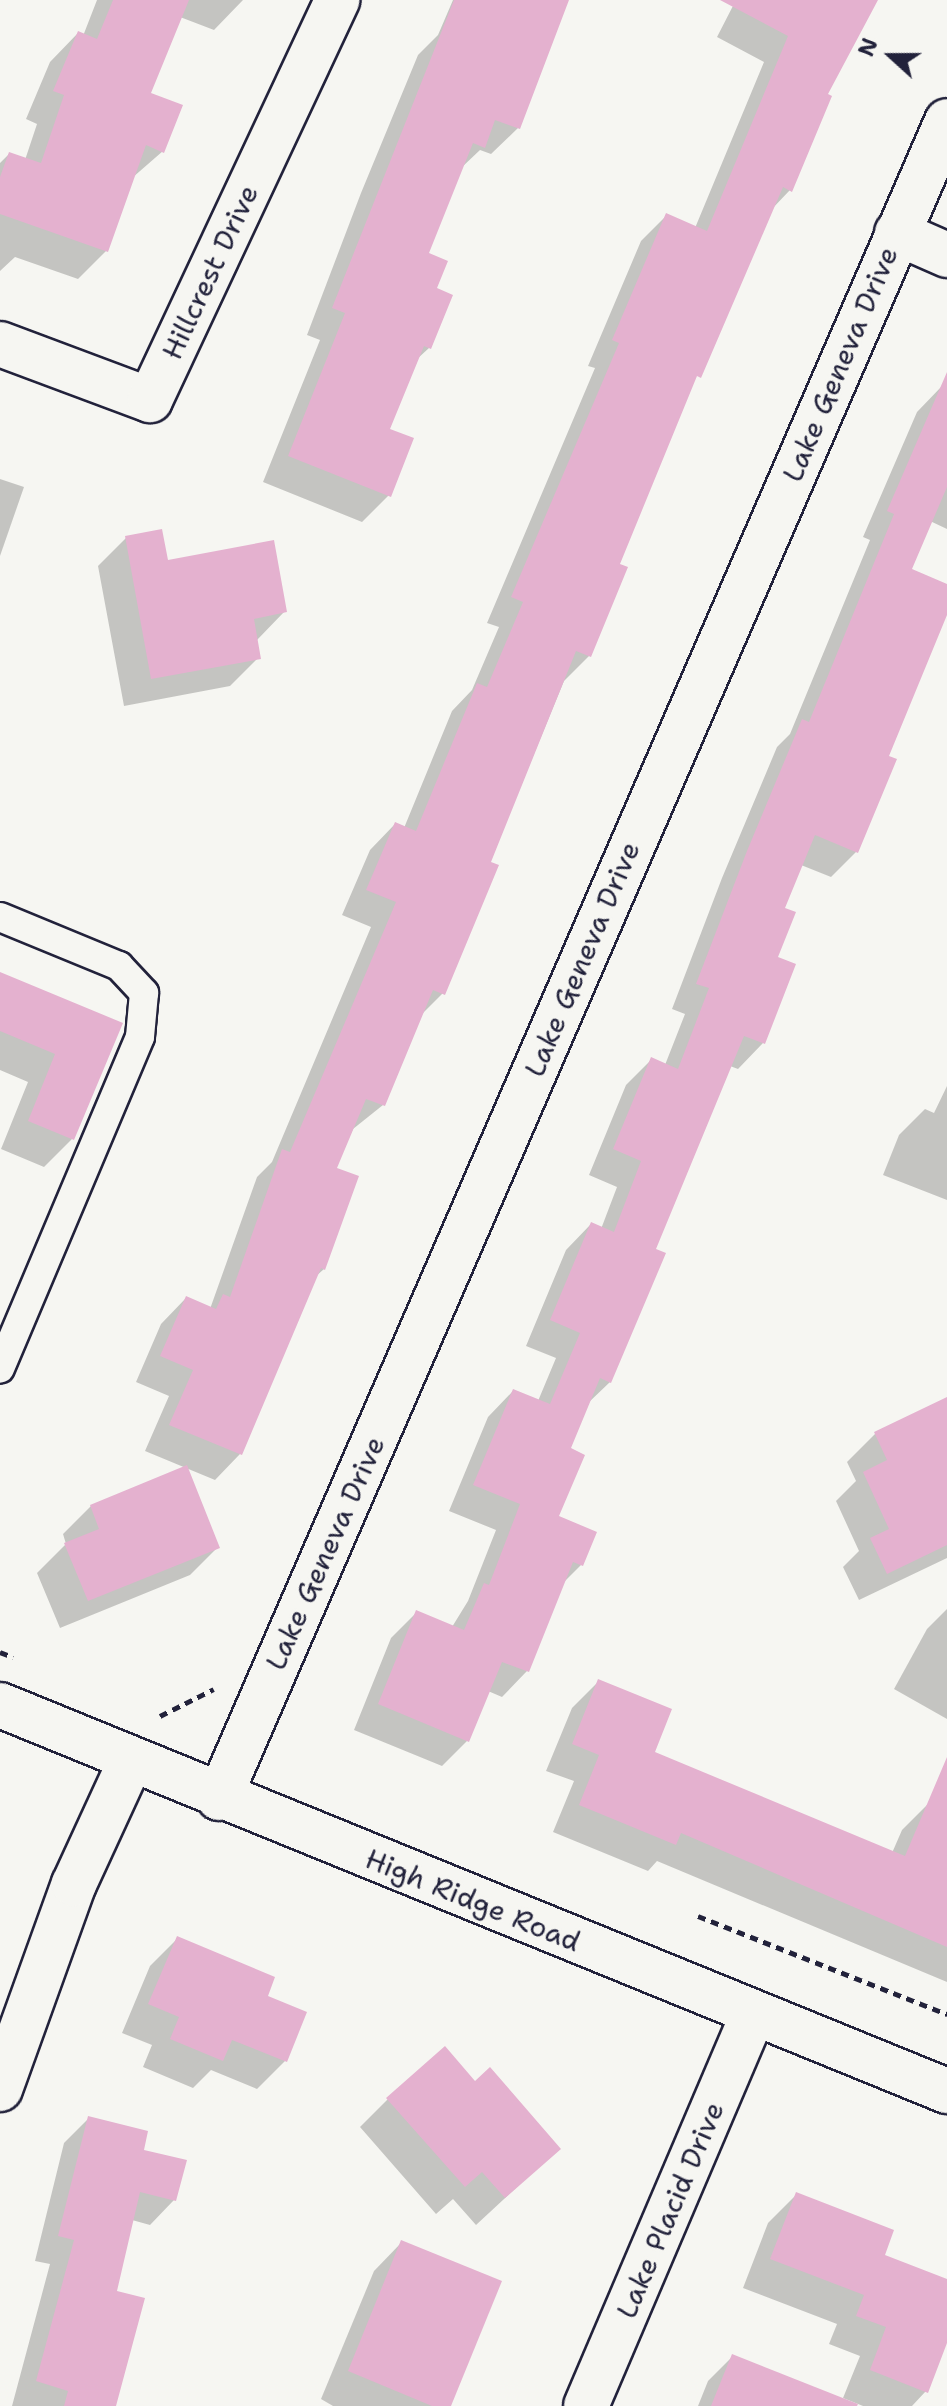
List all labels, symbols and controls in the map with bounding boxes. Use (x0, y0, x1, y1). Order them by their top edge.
north arrow (851, 16, 931, 96)
text: N (851, 34, 885, 61)
street label: Hillcrest Drive (155, 179, 265, 365)
street label: Lake Geneva Drive (775, 241, 905, 487)
street label: Lake Geneva Drive (517, 836, 647, 1082)
street label: Lake Geneva Drive (258, 1431, 392, 1675)
street label: High Ridge Road (361, 1842, 585, 1958)
street label: Lake Placid Drive (609, 2097, 731, 2323)

